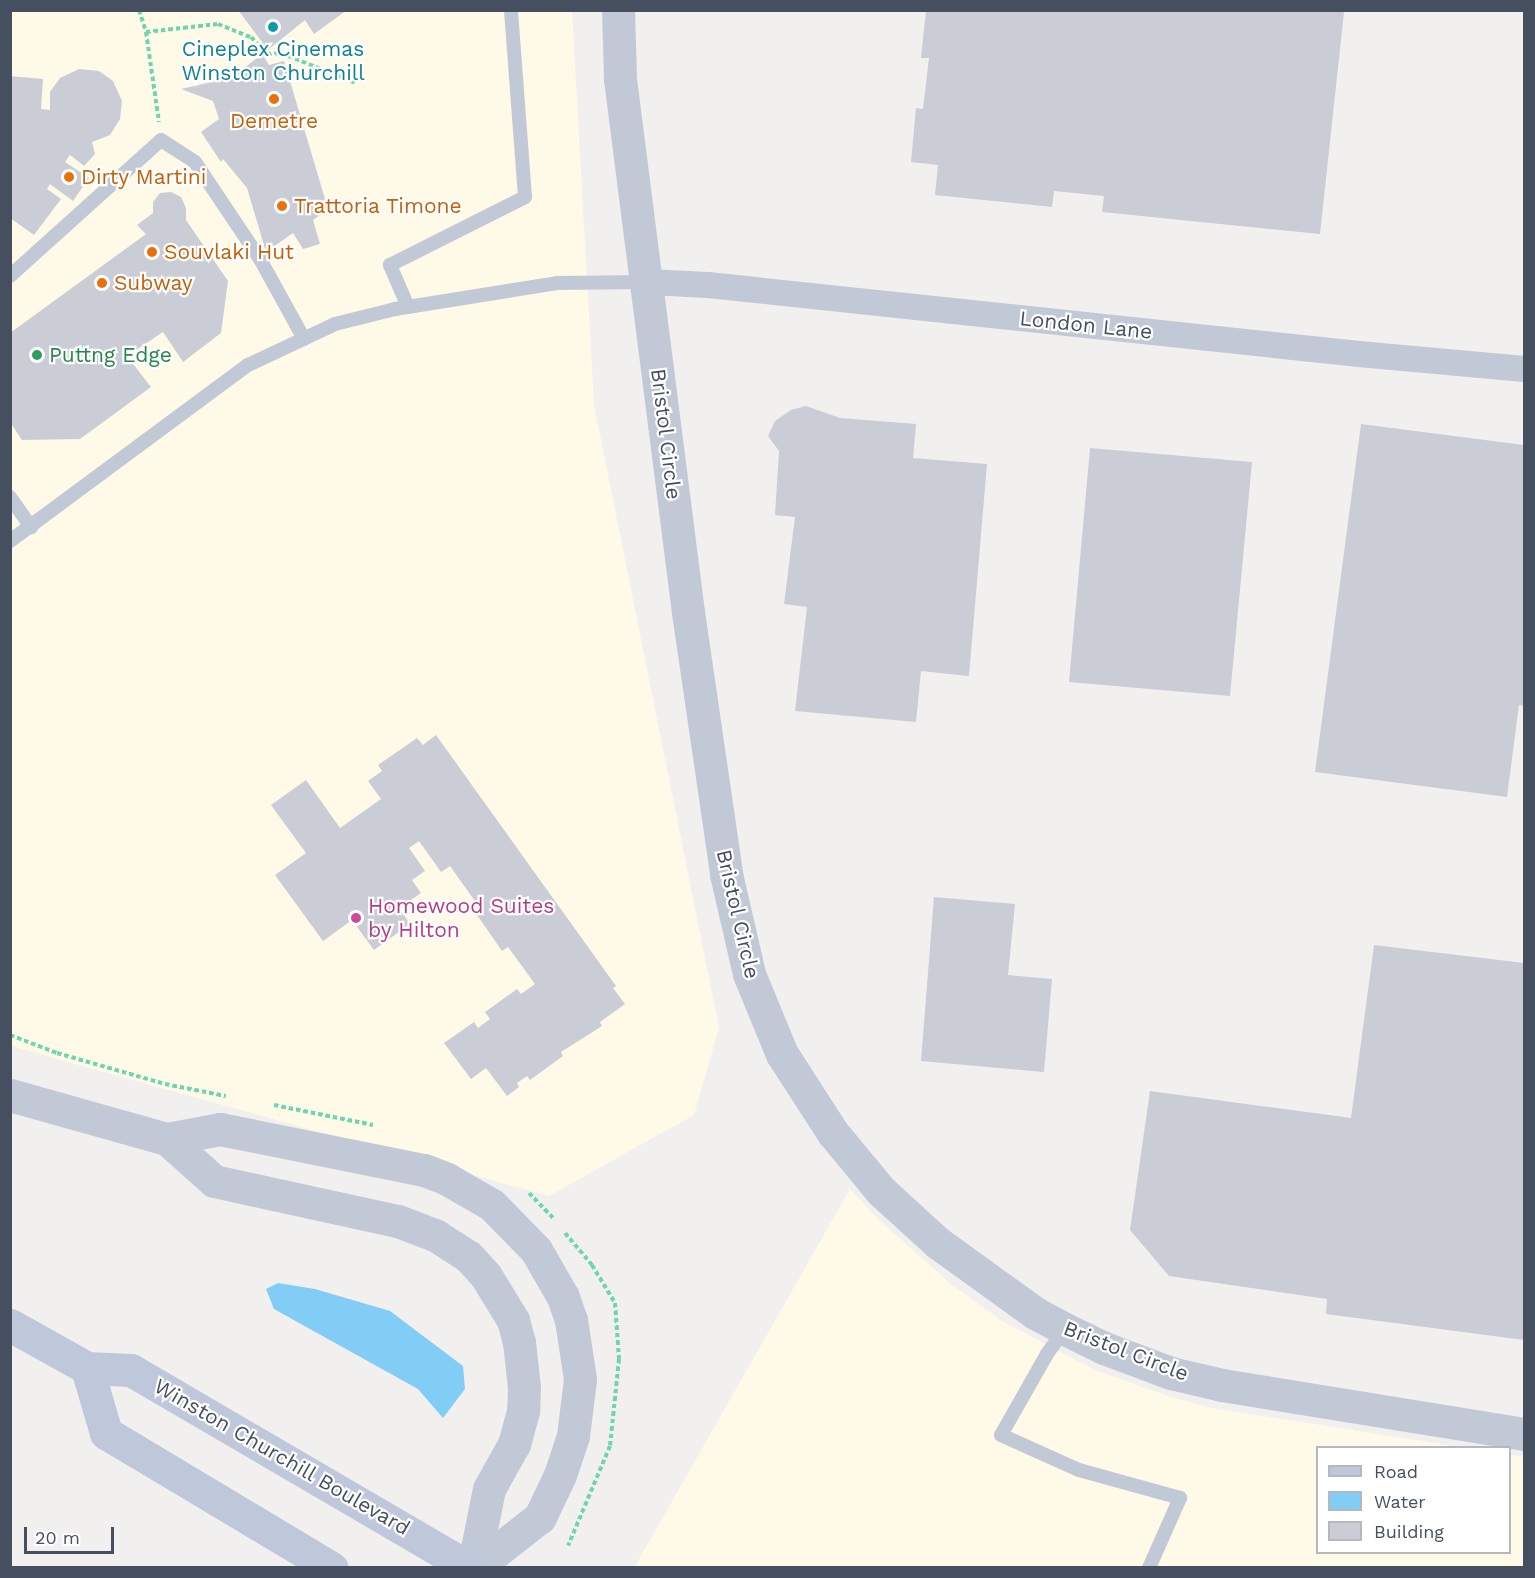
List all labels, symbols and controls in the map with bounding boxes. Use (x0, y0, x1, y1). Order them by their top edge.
marker: Cineplex Cinemas Winston Churchill (266, 20, 280, 34)
place label: Cineplex Cinemas Winston Churchill (181, 36, 365, 86)
marker: Demetre (267, 92, 281, 106)
place label: Demetre (230, 108, 318, 134)
place label: Dirty Martini (81, 164, 207, 190)
marker: Dirty Martini (62, 170, 76, 184)
place label: Trattoria Timone (294, 193, 463, 219)
marker: Trattoria Timone (275, 199, 289, 213)
place label: Souvlaki Hut (164, 239, 294, 265)
marker: Souvlaki Hut (145, 245, 159, 259)
place label: Subway (114, 270, 193, 296)
marker: Subway (95, 276, 109, 290)
street label: London Lane (1018, 306, 1154, 344)
place label: Puttng Edge (49, 342, 172, 368)
marker: Puttng Edge (30, 348, 44, 362)
street label: Bristol Circle (645, 367, 687, 501)
street label: Bristol Circle (711, 847, 765, 981)
place label: Homewood Suites by Hilton (368, 893, 554, 943)
marker: Homewood Suites by Hilton (349, 911, 363, 925)
street label: Bristol Circle (1060, 1316, 1192, 1386)
street label: Winston Churchill Boulevard (149, 1373, 415, 1541)
legend (1316, 1446, 1511, 1554)
text: Road (1374, 1461, 1418, 1482)
text: Water (1374, 1491, 1426, 1512)
scale bar (27, 1515, 117, 1553)
text: Building (1374, 1521, 1444, 1542)
text: 20 m (35, 1527, 80, 1548)

